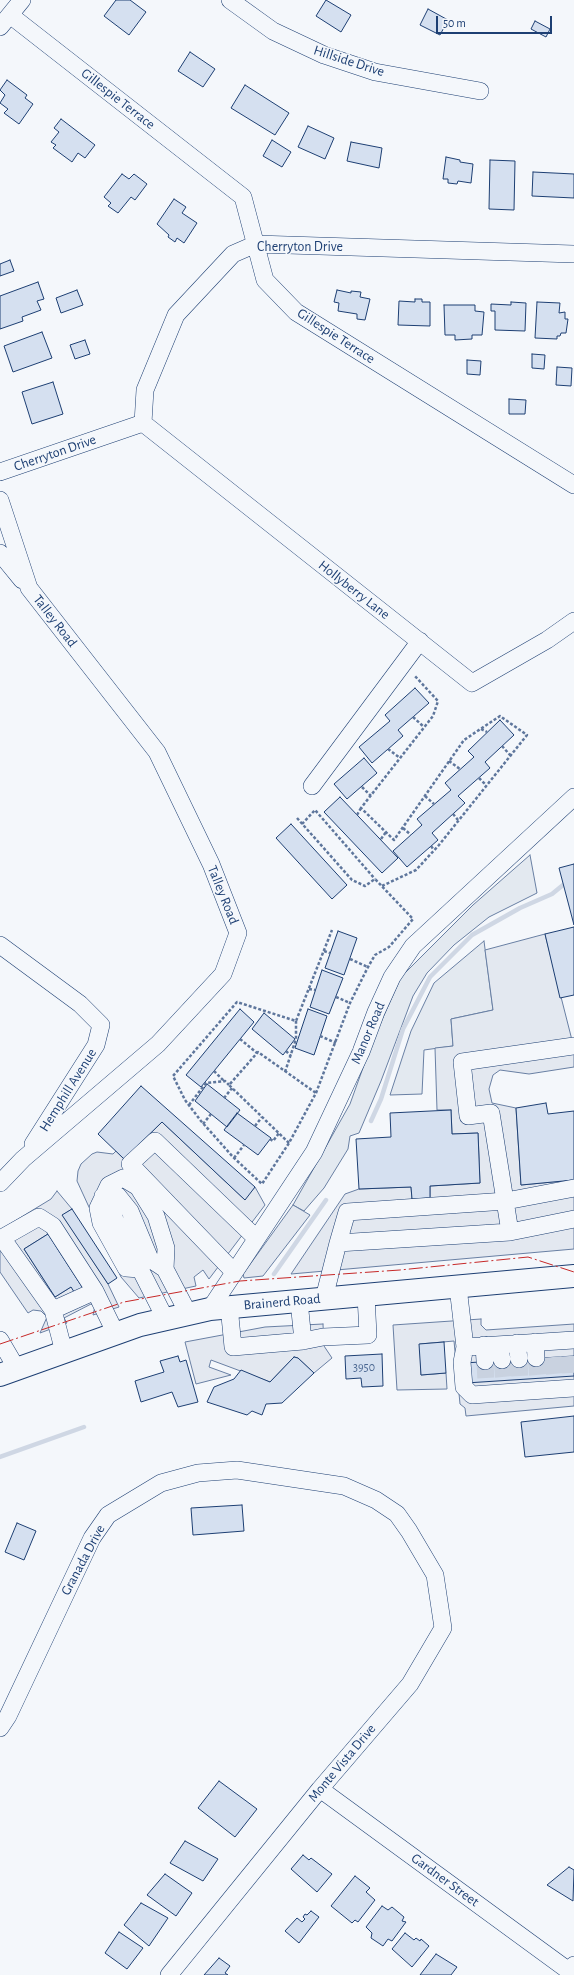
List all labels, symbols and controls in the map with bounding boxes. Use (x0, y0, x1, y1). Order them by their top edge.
scale bar (438, 8, 554, 34)
text: 50 m (443, 17, 466, 29)
street label: Hillside Drive (311, 42, 387, 80)
street label: Gillespie Terrace (78, 65, 158, 133)
street label: Cherryton Drive (257, 239, 343, 255)
street label: Gillespie Terrace (294, 305, 378, 367)
street label: Cherryton Drive (12, 431, 98, 475)
street label: Hollyberry Lane (315, 557, 393, 623)
street label: Talley Road (29, 591, 81, 651)
street label: Talley Road (204, 863, 242, 927)
street label: Manor Road (347, 999, 389, 1067)
street label: Hemphill Avenue (36, 1045, 100, 1135)
street label: Brainerd Road (243, 1290, 321, 1314)
house number: 3950 (353, 1360, 375, 1374)
street label: Granada Drive (57, 1522, 109, 1598)
street label: Monte Vista Drive (305, 1721, 379, 1805)
street label: Gardner Street (408, 1850, 482, 1910)

